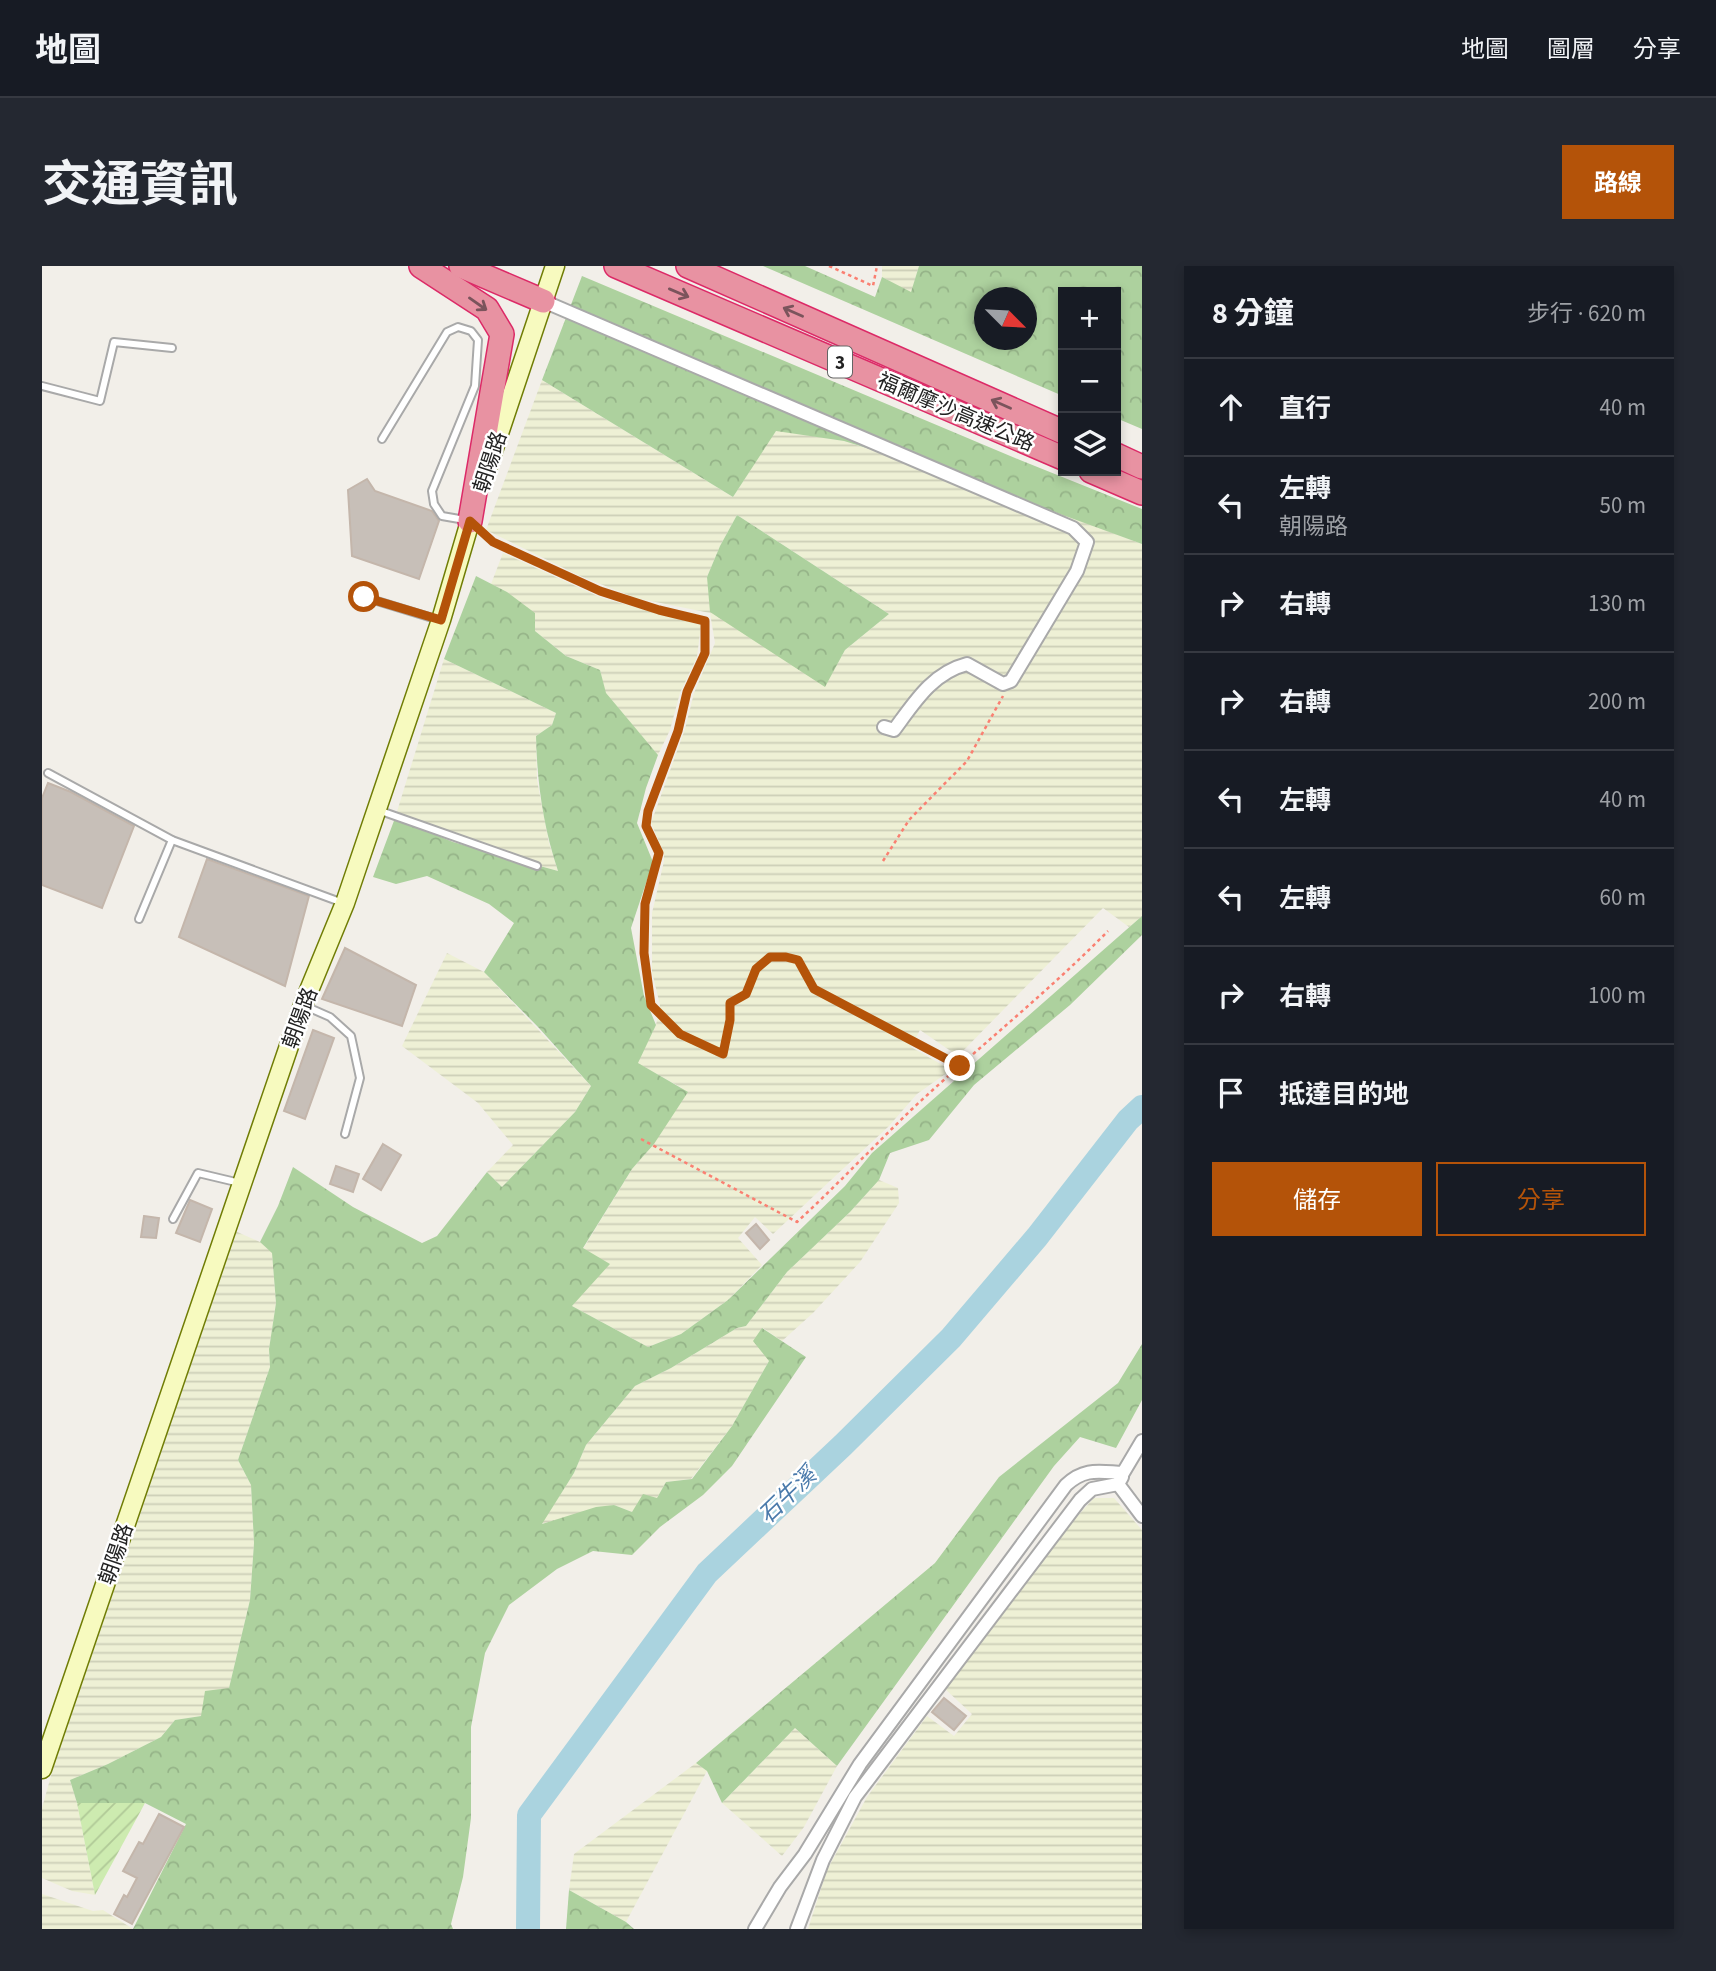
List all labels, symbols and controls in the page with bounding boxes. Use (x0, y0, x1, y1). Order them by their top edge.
text: 地圖 (35, 27, 101, 74)
text: 地圖 (1461, 32, 1509, 67)
text: 圖層 (1547, 32, 1595, 67)
text: 分享 (1633, 32, 1681, 67)
button: 路線 (1562, 145, 1674, 219)
text: 交通資訊 (42, 151, 238, 221)
one-way arrow (668, 287, 690, 300)
north arrow (974, 287, 1037, 350)
map controls (1058, 287, 1121, 476)
button: + (1058, 287, 1121, 350)
text: 8 分鐘 (1212, 292, 1294, 335)
one-way arrow (468, 297, 487, 311)
text: 步行 · 620 m (1527, 297, 1646, 330)
one-way arrow (783, 305, 804, 318)
road number: 3 (828, 346, 852, 377)
button: − (1058, 350, 1121, 413)
street label: 福爾摩沙高速公路 (873, 365, 1039, 459)
icon: ahead (1212, 388, 1250, 426)
text: 直行 (1279, 390, 1331, 427)
text: 40 m (1599, 391, 1646, 424)
one-way arrow (991, 397, 1012, 410)
button: layers (1058, 413, 1121, 476)
street label: 朝陽路 (466, 427, 514, 497)
text: 左轉 (1279, 470, 1331, 507)
icon: left (1212, 486, 1250, 524)
text: 50 m (1599, 489, 1646, 522)
text: 朝陽路 (1279, 510, 1348, 543)
route start (348, 581, 379, 612)
icon: right (1212, 584, 1250, 622)
text: 右轉 (1279, 586, 1331, 623)
text: 130 m (1588, 587, 1646, 620)
icon: right (1212, 682, 1250, 720)
text: 右轉 (1279, 684, 1331, 721)
text: 200 m (1588, 685, 1646, 718)
icon: left (1212, 780, 1250, 818)
text: 左轉 (1279, 782, 1331, 819)
text: 40 m (1599, 783, 1646, 816)
icon: left (1212, 878, 1250, 916)
text: 左轉 (1279, 880, 1331, 917)
text: 60 m (1599, 881, 1646, 914)
icon: right (1212, 976, 1250, 1014)
text: 右轉 (1279, 978, 1331, 1015)
text: 100 m (1588, 979, 1646, 1012)
street label: 朝陽路 (275, 983, 325, 1053)
route end (944, 1050, 975, 1081)
icon: arrive (1212, 1074, 1250, 1112)
text: 抵達目的地 (1279, 1076, 1409, 1113)
button: 儲存 (1212, 1162, 1422, 1236)
button: 分享 (1436, 1162, 1646, 1236)
water label: 石牛溪 (751, 1457, 826, 1531)
street label: 朝陽路 (92, 1519, 140, 1589)

